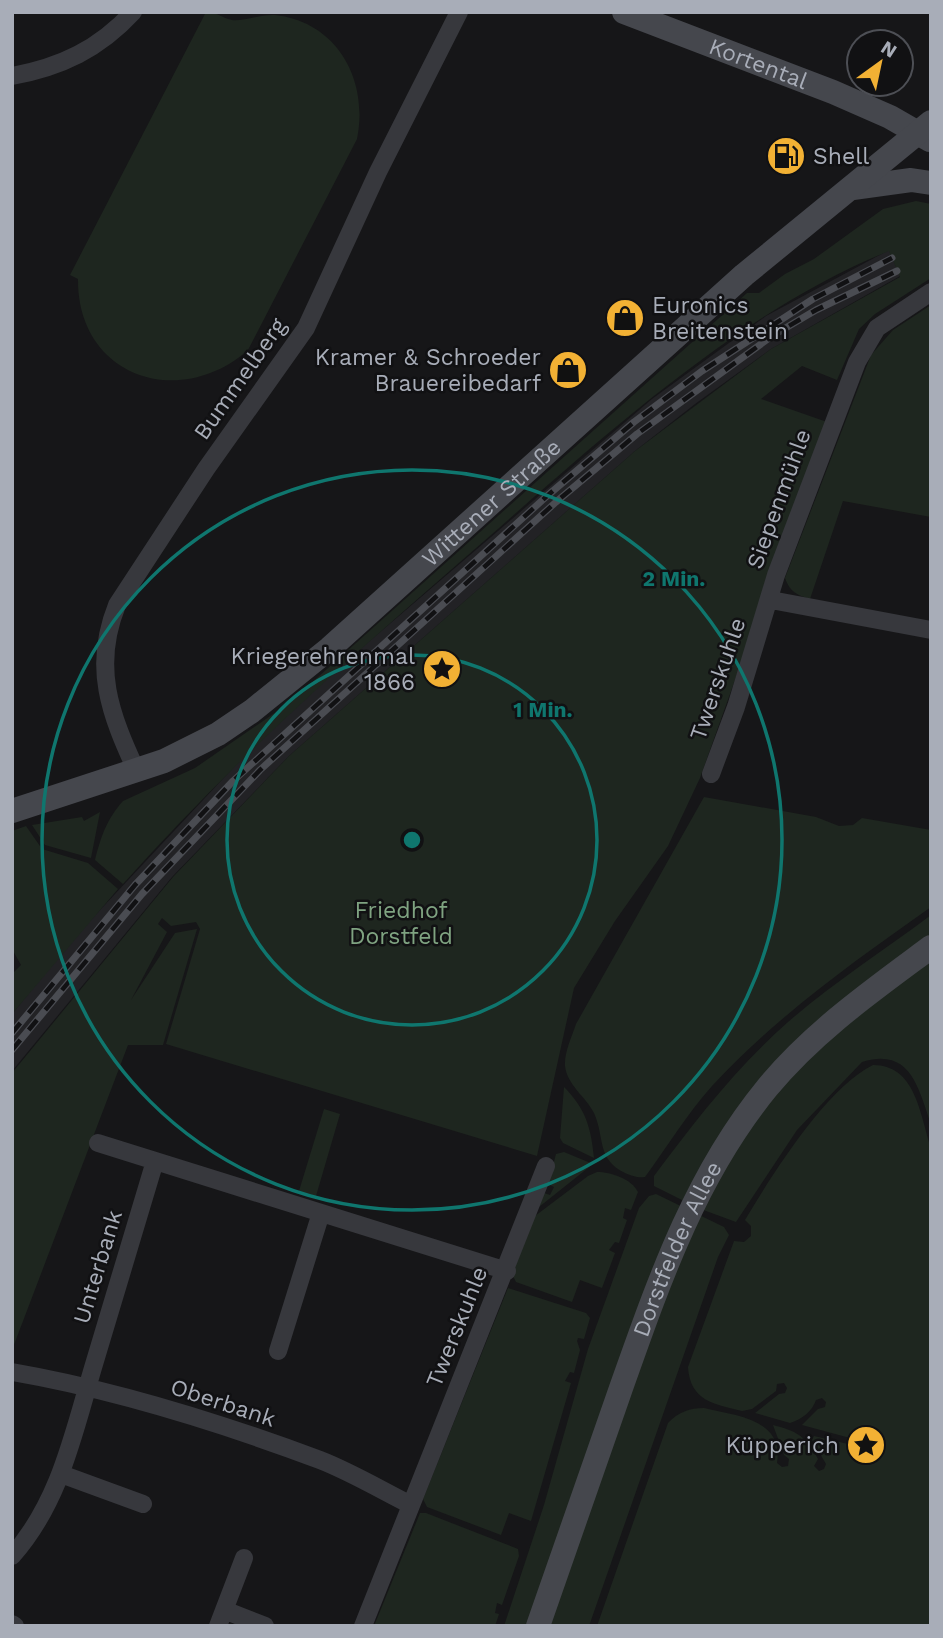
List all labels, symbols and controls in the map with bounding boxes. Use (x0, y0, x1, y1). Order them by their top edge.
north arrow (845, 28, 915, 98)
street label: Kortental (705, 32, 812, 95)
text: N (877, 36, 901, 63)
fuel station icon: Shell (765, 135, 807, 177)
place label: Shell (813, 143, 869, 170)
place label: Euronics Breitenstein (652, 292, 788, 345)
shop icon: Euronics Breitenstein (604, 297, 646, 339)
street label: Bummelberg (188, 312, 292, 445)
place label: Kramer & Schroeder Brauereibedarf (315, 344, 541, 397)
shop icon: Kramer & Schroeder Brauereibedarf (547, 349, 589, 391)
street label: Siepenmühle (741, 425, 817, 573)
street label: Wittener Straße (416, 433, 566, 572)
text: 2 Min. (643, 566, 705, 591)
street label: Twerskuhle (685, 614, 751, 744)
place label: Kriegerehrenmal 1866 (231, 643, 415, 696)
place icon: Kriegerehrenmal 1866 (421, 648, 463, 690)
text: 1 Min. (513, 697, 573, 722)
centre of rings (400, 828, 424, 852)
park label: Friedhof Dorstfeld (349, 897, 453, 950)
street label: Dorstfelder Allee (627, 1156, 727, 1340)
street label: Unterbank (68, 1207, 128, 1327)
street label: Twerskuhle (421, 1263, 493, 1391)
street label: Oberbank (167, 1373, 279, 1433)
place icon: Küpperich (845, 1424, 887, 1466)
place label: Küpperich (726, 1432, 839, 1459)

